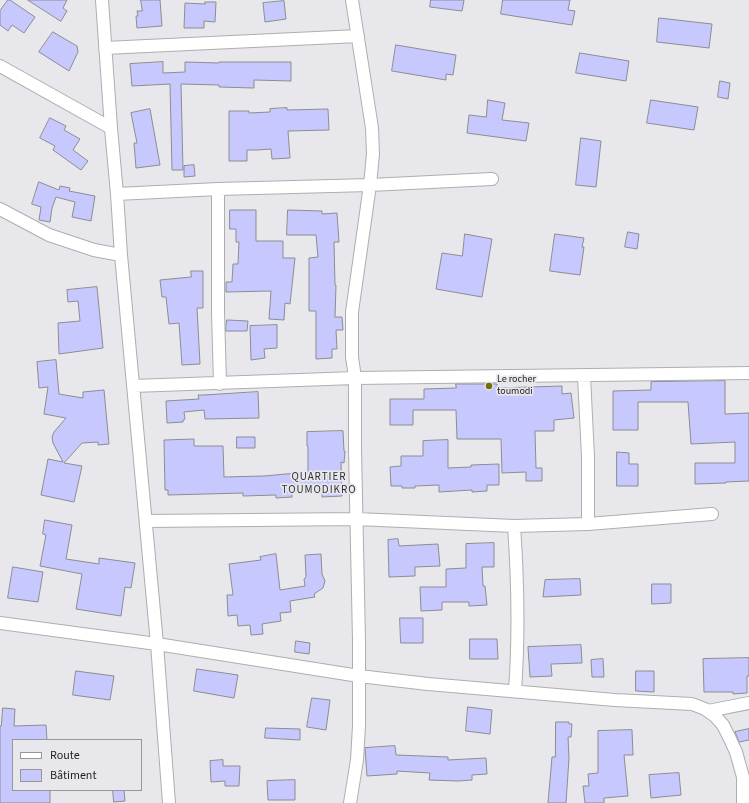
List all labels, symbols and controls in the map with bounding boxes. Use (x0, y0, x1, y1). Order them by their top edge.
place label: Le rocher toumodi (497, 374, 536, 398)
marker: Le rocher toumodi (484, 381, 494, 391)
district label: QUARTIER TOUMODIKRO (282, 471, 356, 497)
legend (12, 739, 142, 791)
text: Route (50, 747, 80, 764)
text: Bâtiment (50, 767, 96, 784)

